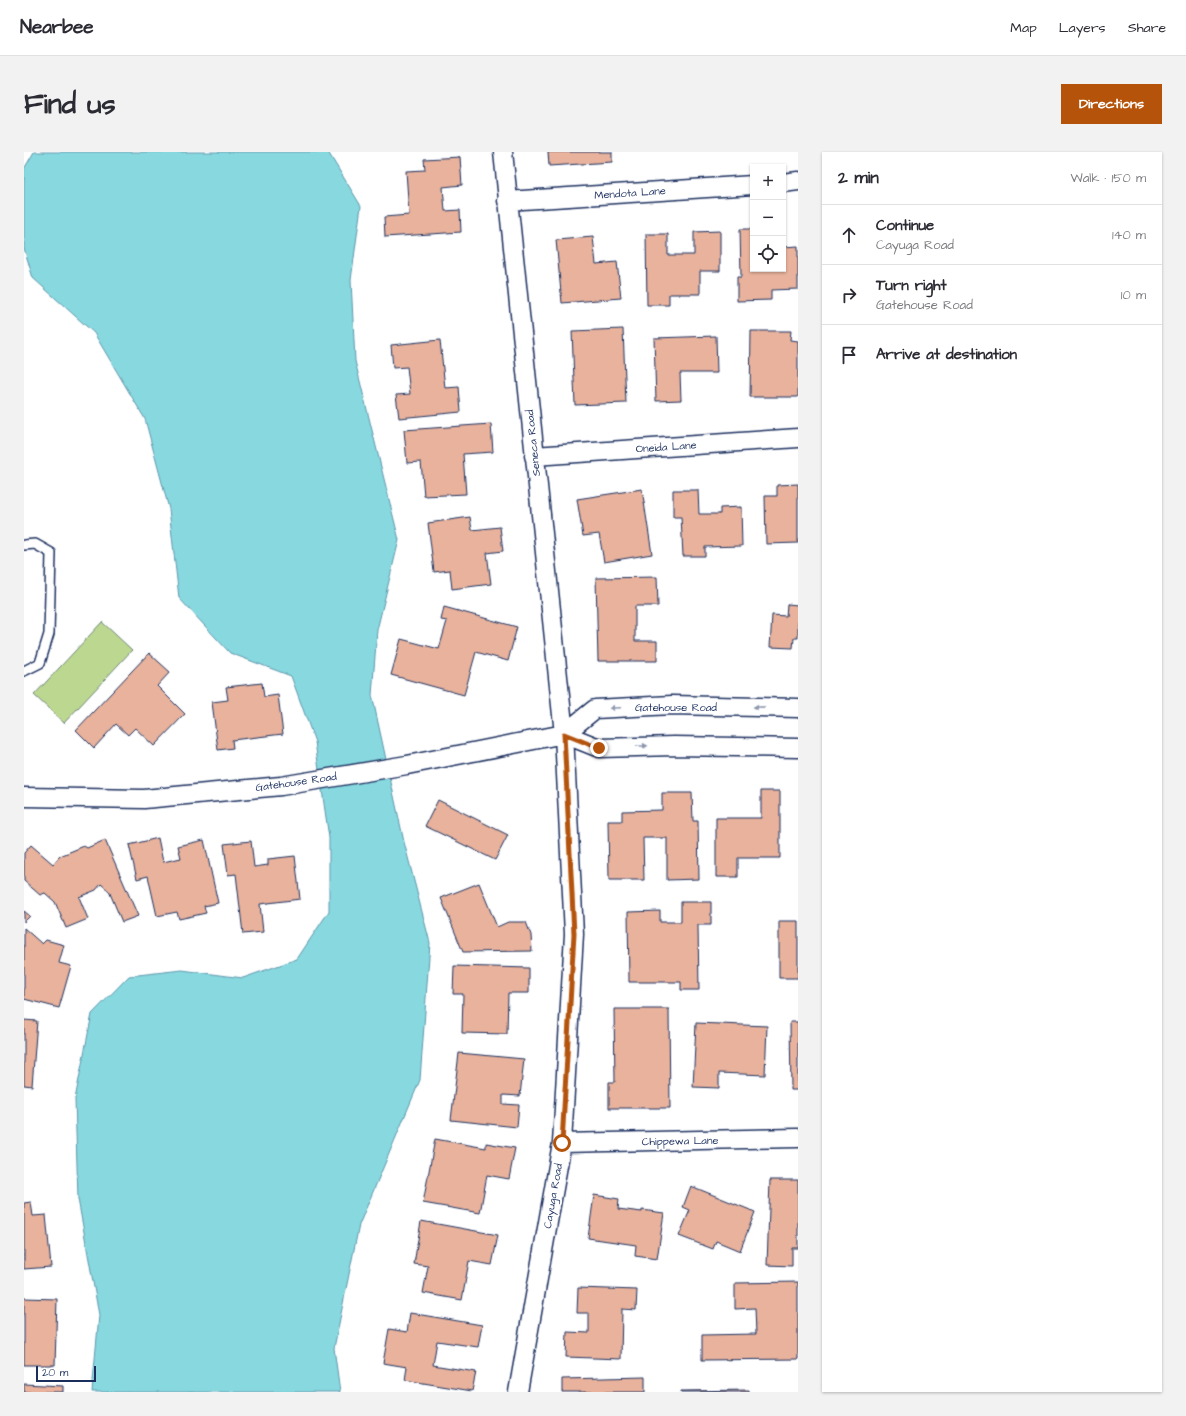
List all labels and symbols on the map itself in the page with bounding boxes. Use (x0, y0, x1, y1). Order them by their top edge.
street label: Mendota Lane (594, 183, 666, 203)
street label: Seneca Road (522, 409, 544, 477)
street label: Oneida Lane (635, 437, 697, 457)
street label: Gatehouse Road (635, 700, 717, 715)
one-way arrow (609, 704, 621, 711)
one-way arrow (752, 704, 765, 710)
route end (590, 739, 608, 757)
one-way arrow (636, 743, 648, 750)
street label: Gatehouse Road (254, 769, 338, 795)
street label: Chippewa Lane (642, 1133, 719, 1149)
route start (553, 1134, 571, 1152)
street label: Cayuga Road (540, 1162, 567, 1230)
scale bar (36, 1364, 96, 1383)

